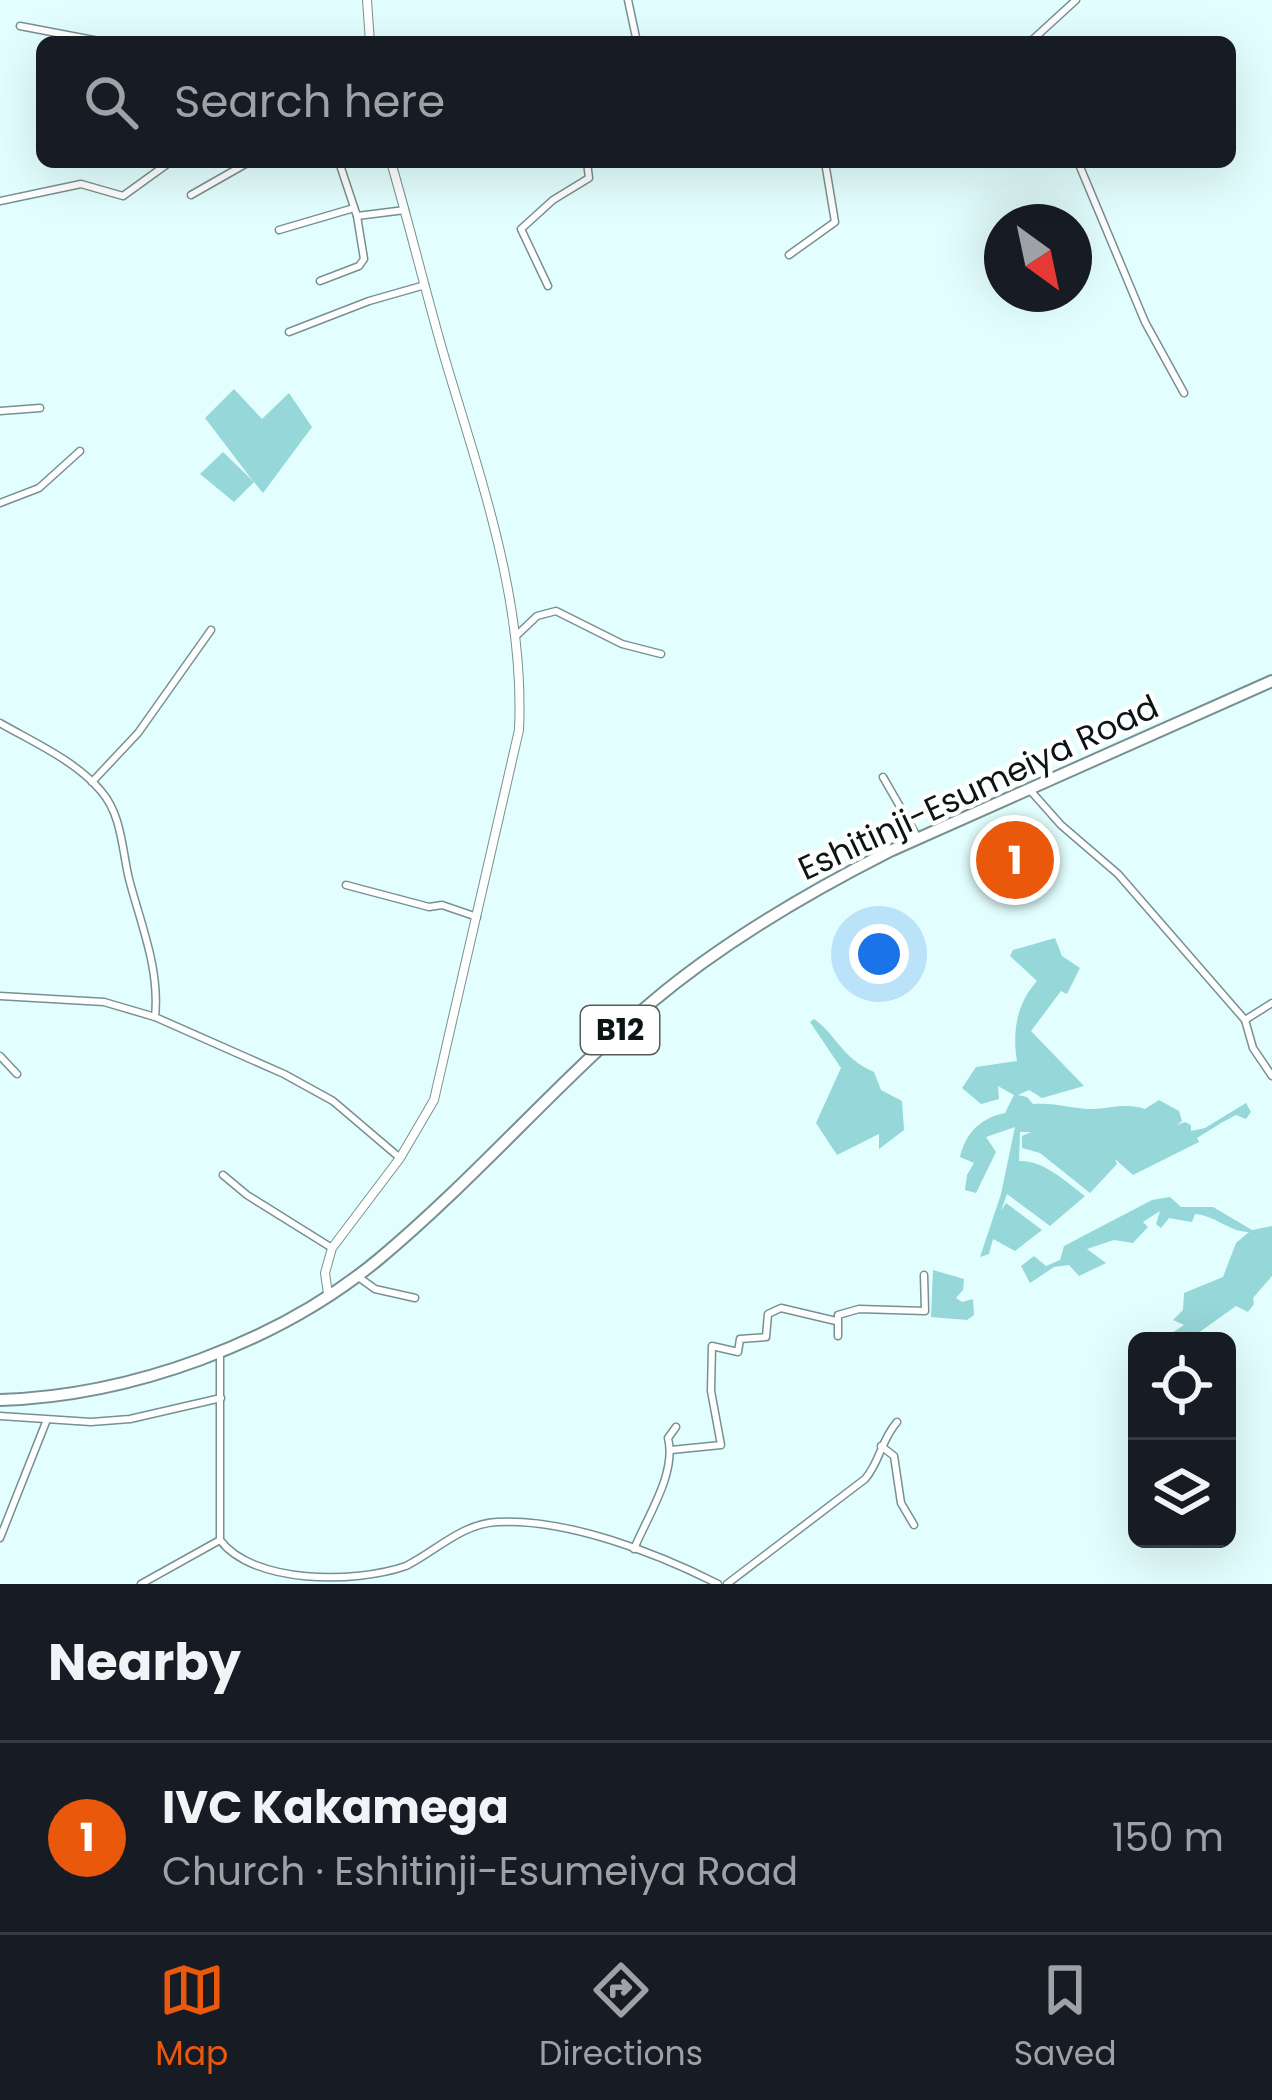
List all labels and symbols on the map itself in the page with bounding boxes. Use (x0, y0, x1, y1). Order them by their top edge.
north arrow (984, 204, 1092, 312)
street label: Eshitinji-Esumeiya Road (790, 683, 1166, 892)
pin: 1 (976, 815, 1054, 905)
your location (849, 924, 909, 984)
road number: B12 (581, 1006, 659, 1054)

